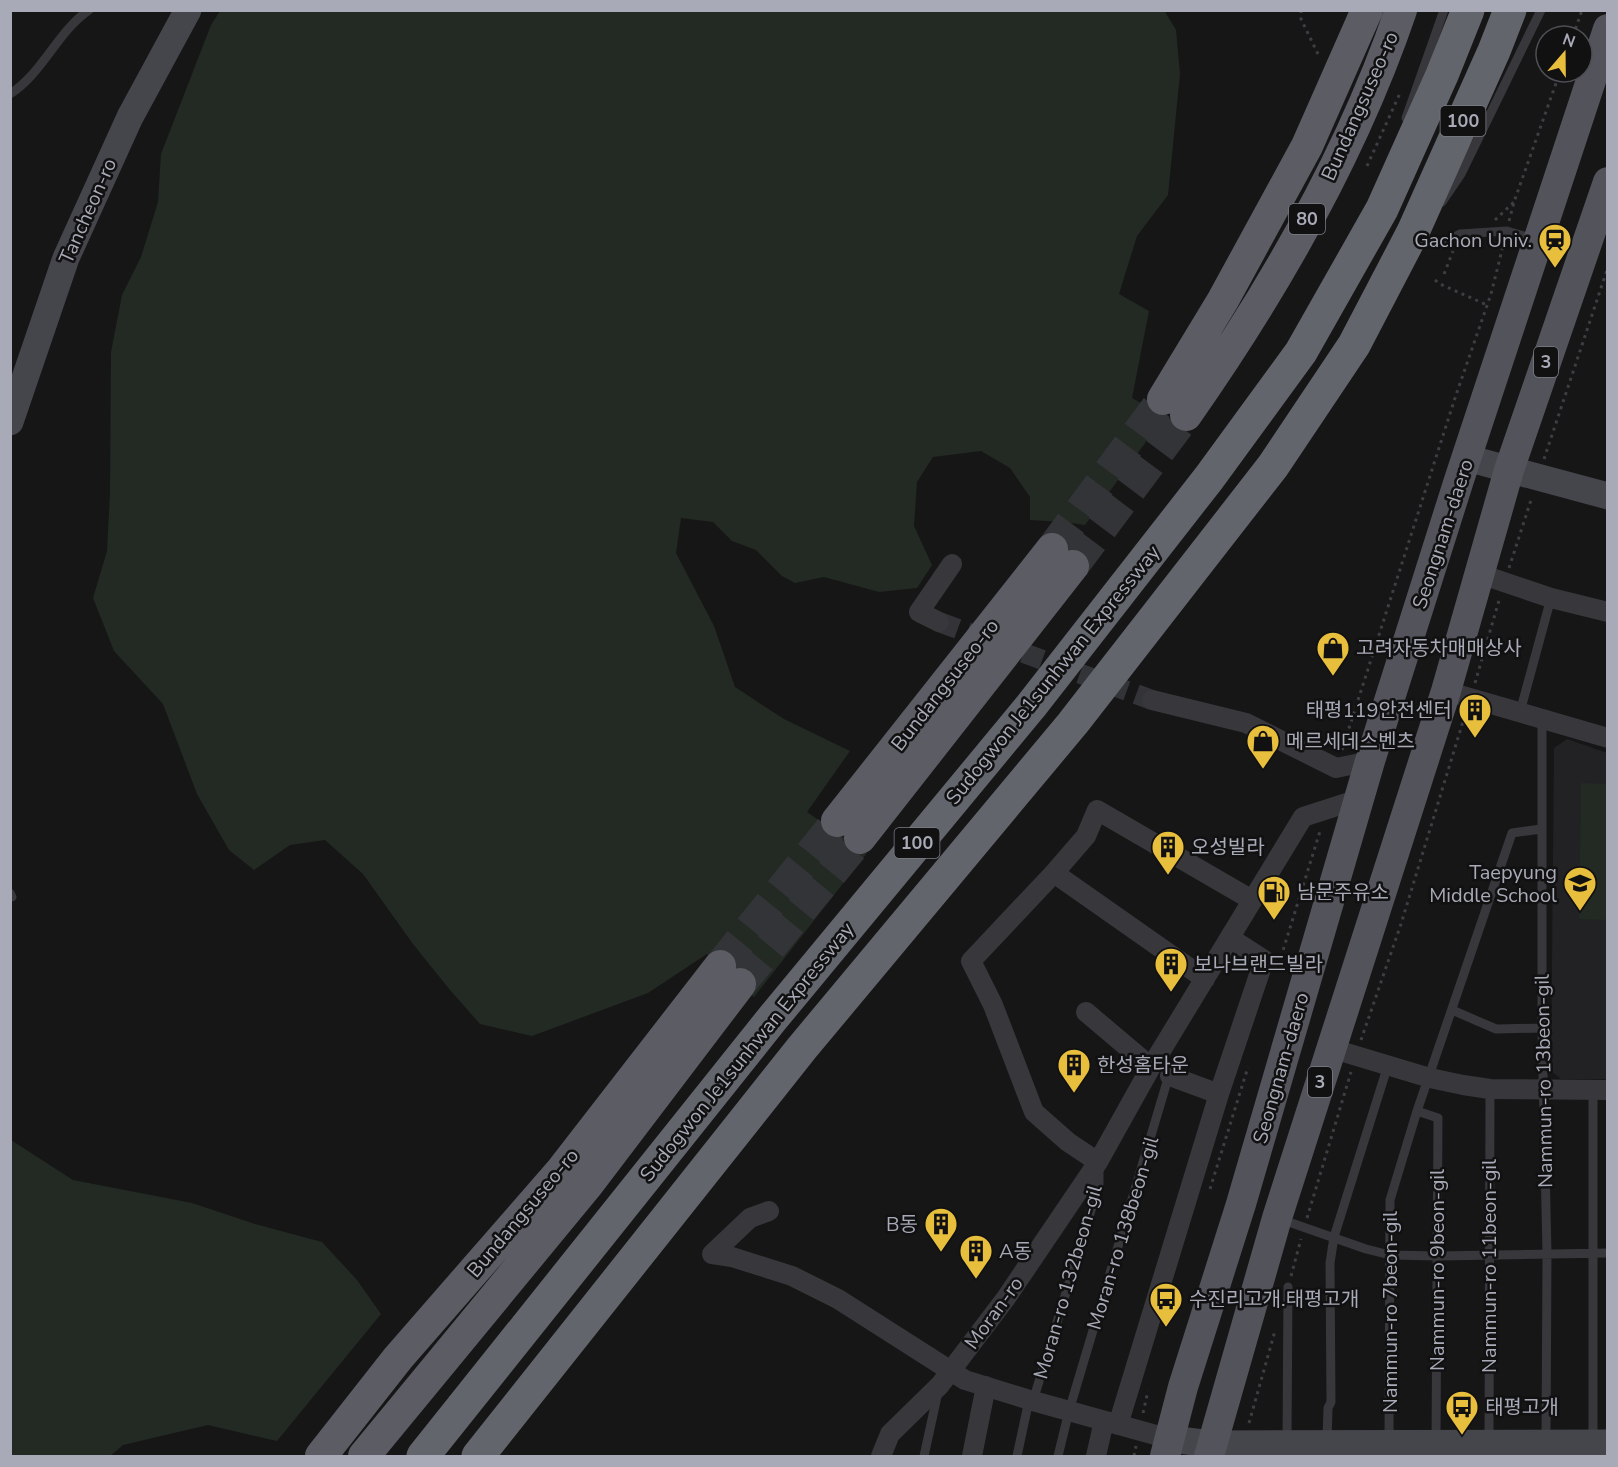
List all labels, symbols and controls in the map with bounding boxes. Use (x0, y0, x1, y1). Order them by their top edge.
north arrow (1534, 24, 1594, 84)
street label: Bundangsuseo-ro (1315, 27, 1405, 185)
text: N (1559, 28, 1578, 53)
road number: 100 (1440, 106, 1486, 136)
street label: Tancheon-ro (53, 154, 123, 268)
road number: 80 (1289, 204, 1325, 234)
station icon: Gachon Univ. (1537, 222, 1573, 269)
place label: Gachon Univ. (1414, 227, 1532, 254)
road number: 3 (1534, 347, 1558, 377)
street label: Seongnam-daero (1406, 456, 1480, 612)
street label: Sudogwon Je1sunhwan Expressway (940, 539, 1167, 810)
street label: Bundangsuseo-ro (885, 613, 1005, 757)
shop icon: 고려자동차매매상사 (1315, 630, 1351, 677)
place label: 고려자동차매매상사 (1356, 635, 1522, 662)
building icon: 태평119안전센터 (1457, 692, 1493, 739)
place label: 태평119안전센터 (1306, 697, 1452, 724)
shop icon: 메르세데스벤츠 (1245, 723, 1281, 770)
place label: 메르세데스벤츠 (1286, 728, 1415, 755)
road number: 100 (894, 828, 940, 858)
building icon: 오성빌라 (1150, 829, 1186, 876)
place label: 오성빌라 (1191, 834, 1265, 861)
place label: Taepyung Middle School (1429, 859, 1557, 909)
school or university icon: Taepyung Middle School (1562, 865, 1598, 912)
fuel station icon: 남문주유소 (1256, 874, 1292, 921)
place label: 남문주유소 (1297, 879, 1389, 906)
street label: Sudogwon Je1sunhwan Expressway (634, 916, 861, 1187)
building icon: 보나브랜드빌라 (1153, 946, 1189, 993)
place label: 보나브랜드빌라 (1194, 951, 1323, 978)
street label: Nammun-ro 13beon-gil (1529, 974, 1559, 1188)
street label: Seongnam-daero (1247, 989, 1315, 1147)
building icon: 한성홈타운 (1056, 1047, 1092, 1094)
place label: 한성홈타운 (1097, 1052, 1189, 1079)
road number: 3 (1308, 1067, 1332, 1097)
street label: Moran-ro 138beon-gil (1081, 1133, 1165, 1333)
street label: Bundangsuseo-ro (461, 1143, 585, 1283)
street label: Nammun-ro 11beon-gil (1476, 1159, 1503, 1373)
street label: Nammun-ro 9beon-gil (1424, 1169, 1451, 1371)
street label: Moran-ro 132beon-gil (1027, 1182, 1109, 1382)
building icon: B동 (923, 1206, 959, 1253)
place label: B동 (886, 1211, 918, 1238)
street label: Nammun-ro 7beon-gil (1377, 1211, 1404, 1413)
building icon: A동 (958, 1233, 994, 1280)
place label: A동 (999, 1238, 1032, 1265)
street label: Moran-ro (958, 1271, 1030, 1355)
bus stop icon: 수진리고개.태평고개 (1148, 1281, 1184, 1328)
place label: 수진리고개.태평고개 (1189, 1286, 1359, 1313)
bus stop icon: 태평고개 (1444, 1389, 1480, 1436)
place label: 태평고개 (1485, 1394, 1559, 1421)

